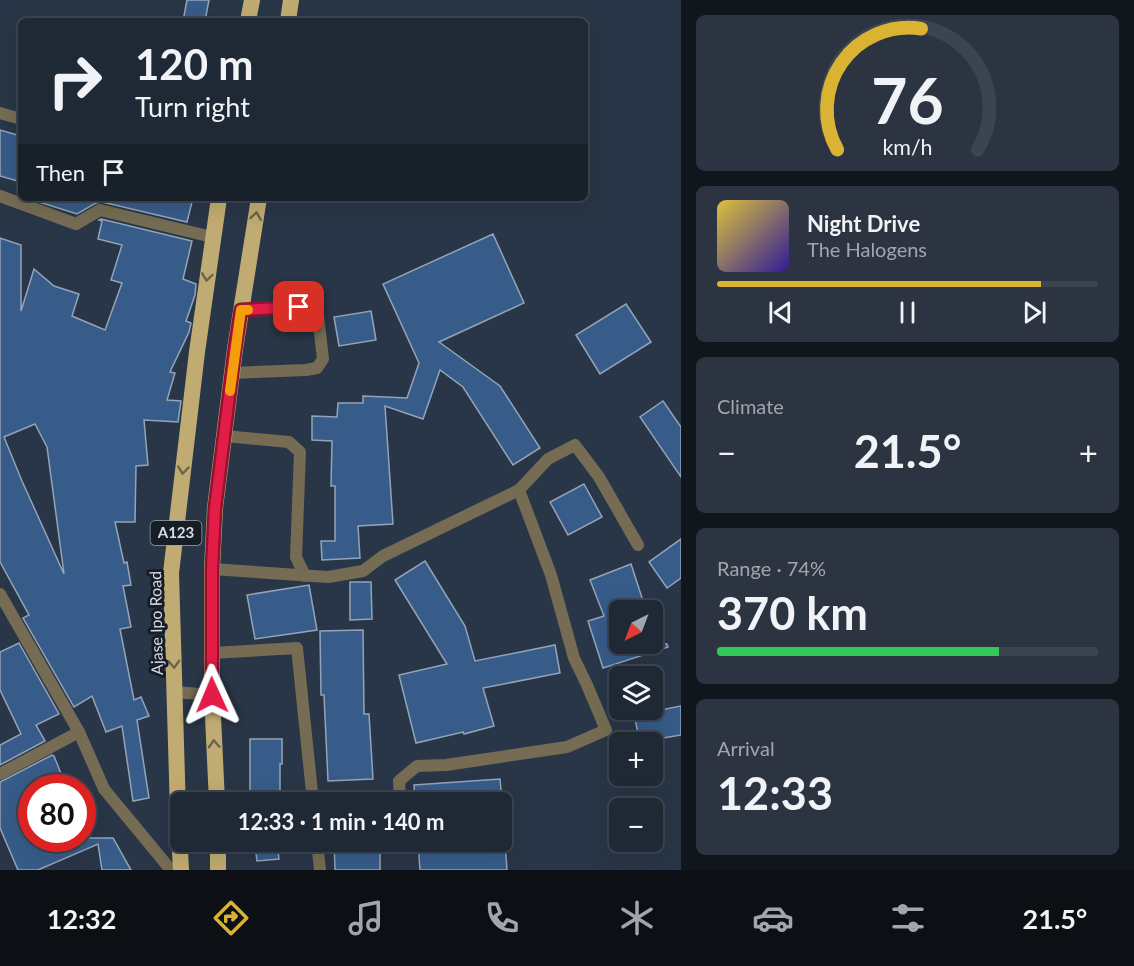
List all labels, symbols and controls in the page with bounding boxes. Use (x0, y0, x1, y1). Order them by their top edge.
text: 120 m (135, 39, 253, 89)
icon: right (36, 42, 114, 120)
text: 76 (871, 62, 944, 137)
text: Turn right (135, 90, 250, 123)
text: km/h (882, 134, 933, 160)
icon: arrive (97, 156, 130, 189)
text: Then (36, 159, 85, 186)
text: Night Drive (807, 210, 920, 237)
one-way arrow (249, 211, 262, 221)
text: The Halogens (807, 237, 927, 261)
one-way arrow (201, 272, 214, 281)
pin (273, 281, 324, 332)
icon: arrive (282, 290, 315, 323)
icon: previous (764, 296, 797, 329)
icon: pause (891, 296, 924, 329)
icon: next (1018, 296, 1051, 329)
text: Climate (717, 394, 784, 418)
text: 21.5° (854, 424, 961, 478)
text: − (717, 432, 736, 472)
text: + (1079, 432, 1098, 472)
one-way arrow (177, 466, 189, 475)
road number: A123 (150, 521, 201, 545)
text: Range · 74% (717, 556, 826, 580)
street label: Ajase Ipo Road (145, 571, 166, 675)
text: 370 km (717, 586, 868, 640)
north arrow (609, 600, 663, 654)
map controls (609, 600, 663, 852)
one-way arrow (168, 660, 180, 669)
position arrow (180, 663, 244, 727)
button: layers (609, 666, 663, 720)
button: + (609, 732, 663, 786)
text: Arrival (717, 736, 775, 760)
one-way arrow (208, 740, 221, 749)
text: 12:33 (717, 766, 833, 820)
speed limit sign: 80 (18, 774, 96, 852)
button: − (609, 798, 663, 852)
text: 12:33 · 1 min · 140 m (238, 808, 444, 835)
icon: directions (210, 897, 252, 939)
icon: music (345, 897, 387, 939)
icon: phone (481, 897, 523, 939)
icon: climate (616, 897, 658, 939)
icon: car (752, 897, 794, 939)
icon: filters (887, 897, 929, 939)
text: 12:32 (47, 902, 116, 935)
text: 21.5° (1023, 902, 1087, 935)

